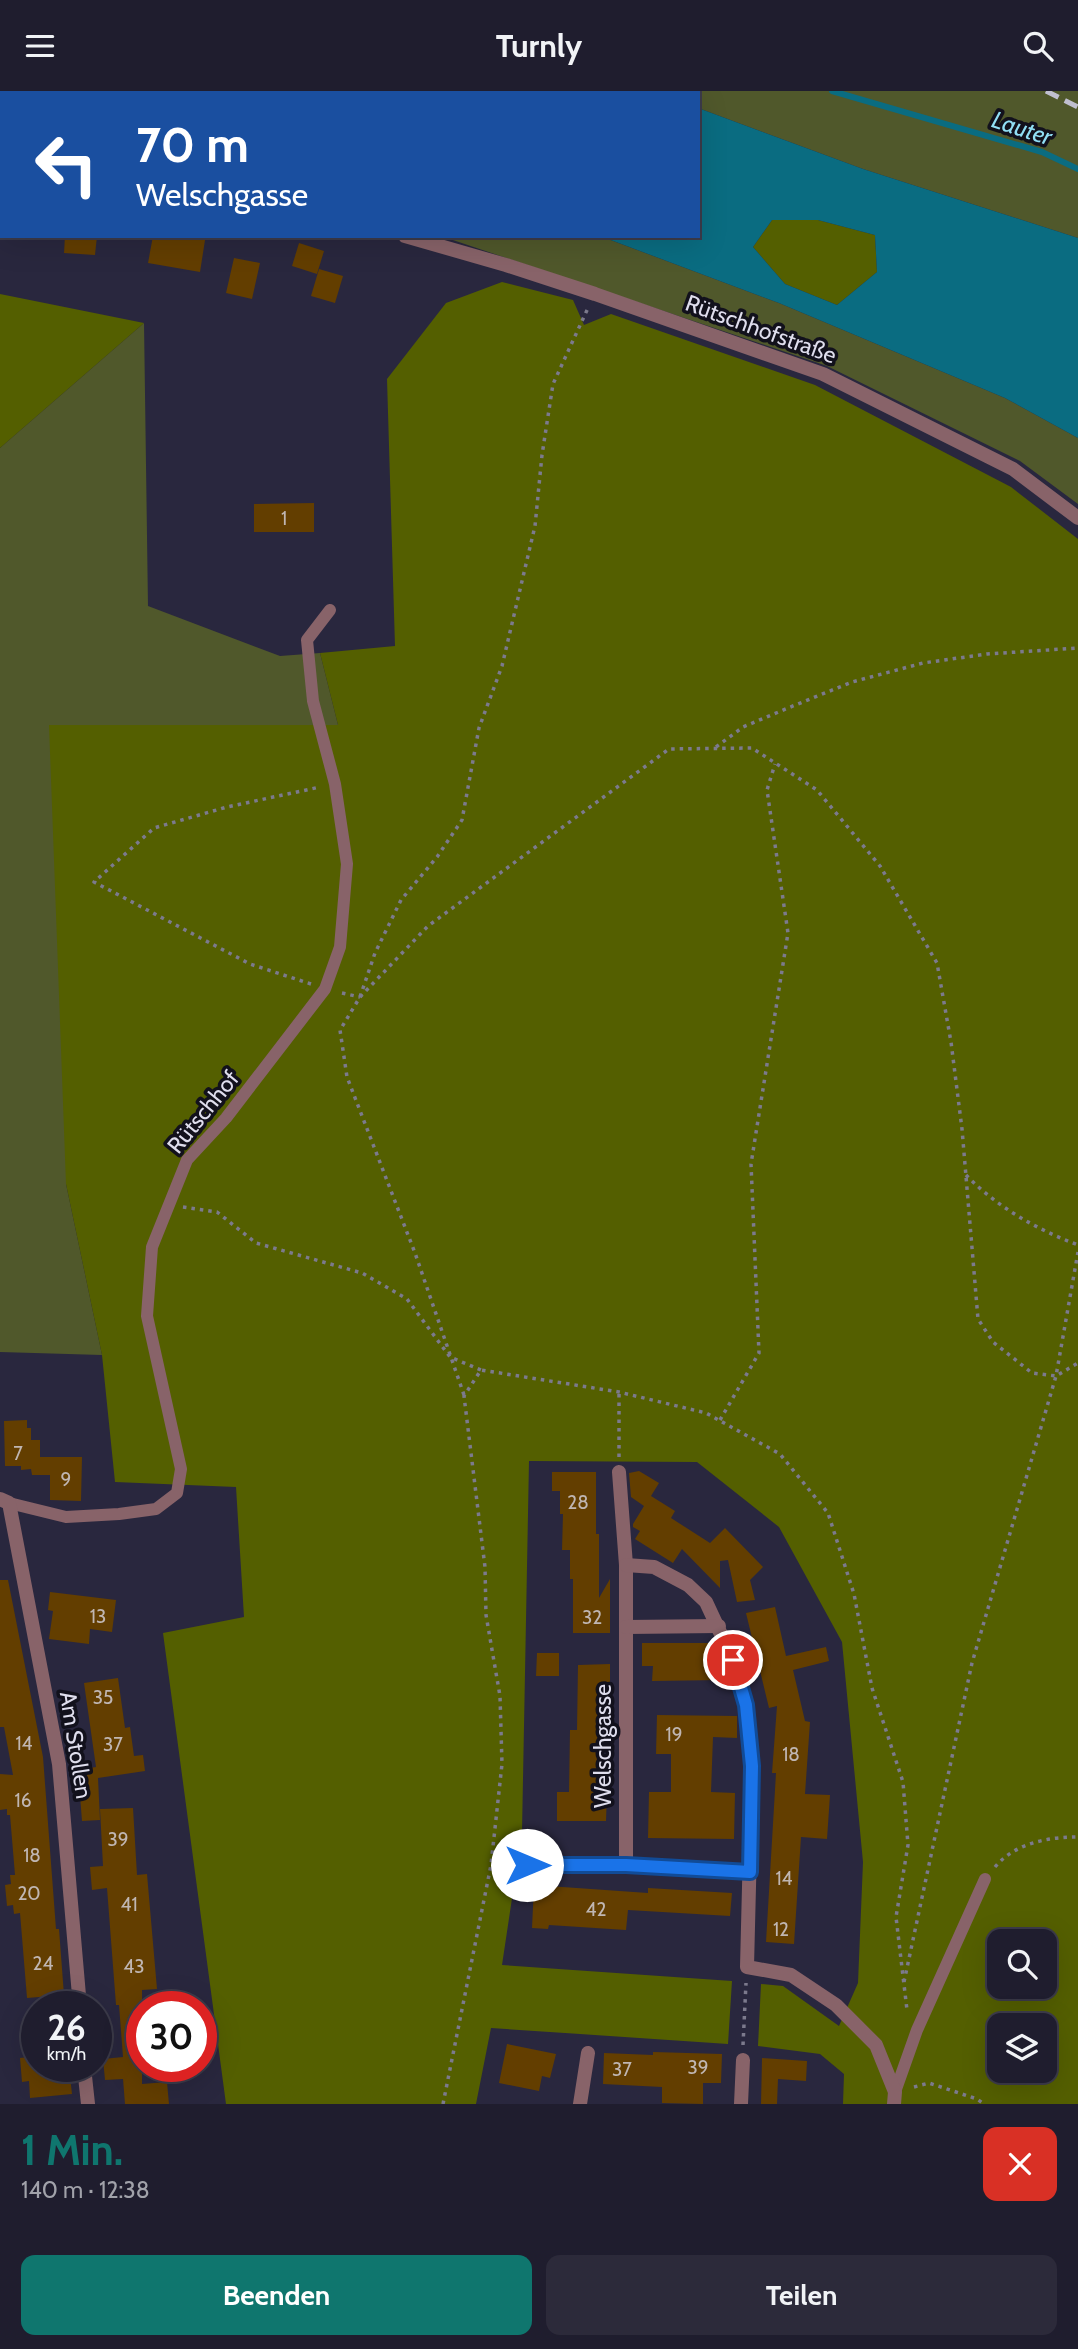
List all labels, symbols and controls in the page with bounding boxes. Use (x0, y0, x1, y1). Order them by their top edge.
text: Turnly (496, 26, 582, 65)
icon: menu (21, 27, 59, 65)
icon: search (1019, 27, 1057, 65)
water label: Lauter (988, 105, 1057, 152)
text: 70 m (136, 115, 249, 174)
icon: left (21, 119, 112, 210)
text: Welschgasse (136, 175, 308, 214)
street label: Rütschhofstraße (682, 289, 841, 369)
house number: 1 (281, 507, 287, 530)
street label: Rütschhof (161, 1065, 245, 1159)
house number: 7 (13, 1442, 23, 1465)
house number: 9 (61, 1468, 71, 1491)
house number: 28 (567, 1491, 589, 1514)
house number: 13 (90, 1605, 106, 1628)
house number: 32 (582, 1606, 602, 1629)
pin (703, 1630, 763, 1690)
icon: arrive (714, 1641, 752, 1679)
street label: Welschgasse (589, 1684, 617, 1808)
house number: 35 (93, 1686, 113, 1709)
street label: Am Stollen (54, 1689, 98, 1801)
house number: 19 (666, 1723, 683, 1746)
house number: 14 (15, 1732, 33, 1755)
house number: 37 (103, 1733, 123, 1756)
house number: 18 (782, 1743, 800, 1766)
house number: 16 (15, 1789, 32, 1812)
house number: 39 (107, 1828, 129, 1851)
position arrow (490, 1828, 564, 1902)
house number: 18 (23, 1844, 41, 1867)
house number: 14 (775, 1867, 793, 1890)
house number: 20 (17, 1882, 41, 1905)
house number: 41 (120, 1893, 138, 1916)
house number: 42 (586, 1898, 606, 1921)
house number: 12 (773, 1918, 789, 1941)
map controls (987, 1929, 1057, 2083)
button: search (987, 1929, 1057, 1999)
house number: 24 (33, 1952, 53, 1975)
house number: 43 (123, 1955, 145, 1978)
speed limit sign: 30 (126, 1991, 217, 2082)
text: 26 (47, 2006, 86, 2049)
button: layers (987, 2013, 1057, 2083)
text: km/h (47, 2043, 86, 2065)
house number: 39 (687, 2056, 709, 2079)
house number: 37 (612, 2058, 632, 2081)
text: 1 Min. (21, 2124, 123, 2176)
button: close (983, 2127, 1057, 2201)
text: 140 m · 12:38 (21, 2176, 150, 2204)
button: Beenden (21, 2255, 532, 2335)
button: Teilen (546, 2255, 1057, 2335)

